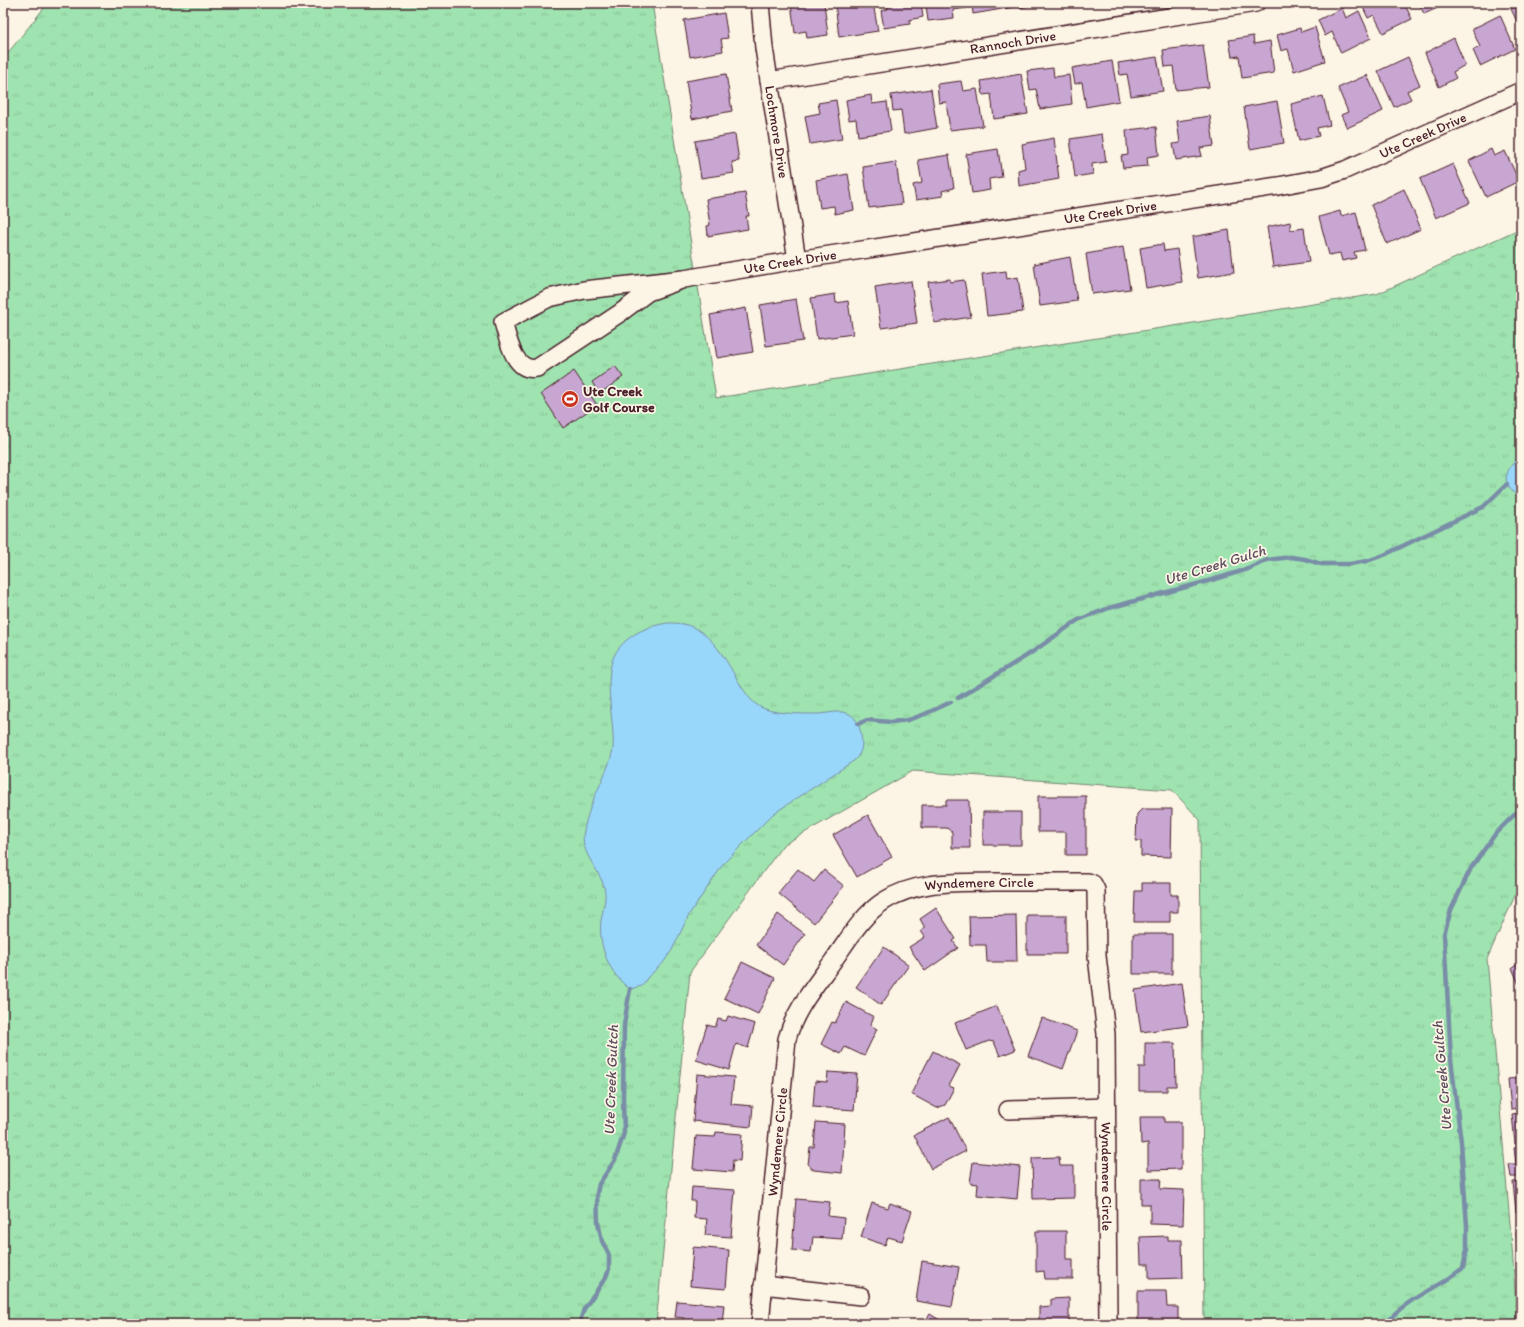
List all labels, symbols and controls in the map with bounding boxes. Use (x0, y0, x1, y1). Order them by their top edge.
street label: Rannoch Drive (969, 27, 1057, 57)
street label: Lochmore Drive (761, 84, 793, 180)
street label: Ute Creek Drive (1376, 108, 1469, 162)
street label: Ute Creek Drive (1063, 196, 1158, 227)
street label: Ute Creek Drive (742, 246, 838, 277)
place label: Ute Creek Golf Course (583, 383, 655, 416)
sports icon: Ute Creek Golf Course (560, 389, 580, 409)
water label: Ute Creek Gulch (1162, 541, 1268, 589)
street label: Wyndemere Circle (923, 873, 1034, 894)
water label: Ute Creek Gultch (1428, 1019, 1456, 1132)
water label: Ute Creek Gultch (600, 1024, 622, 1136)
street label: Wyndemere Circle (764, 1086, 791, 1197)
street label: Wyndemere Circle (1098, 1122, 1116, 1232)

